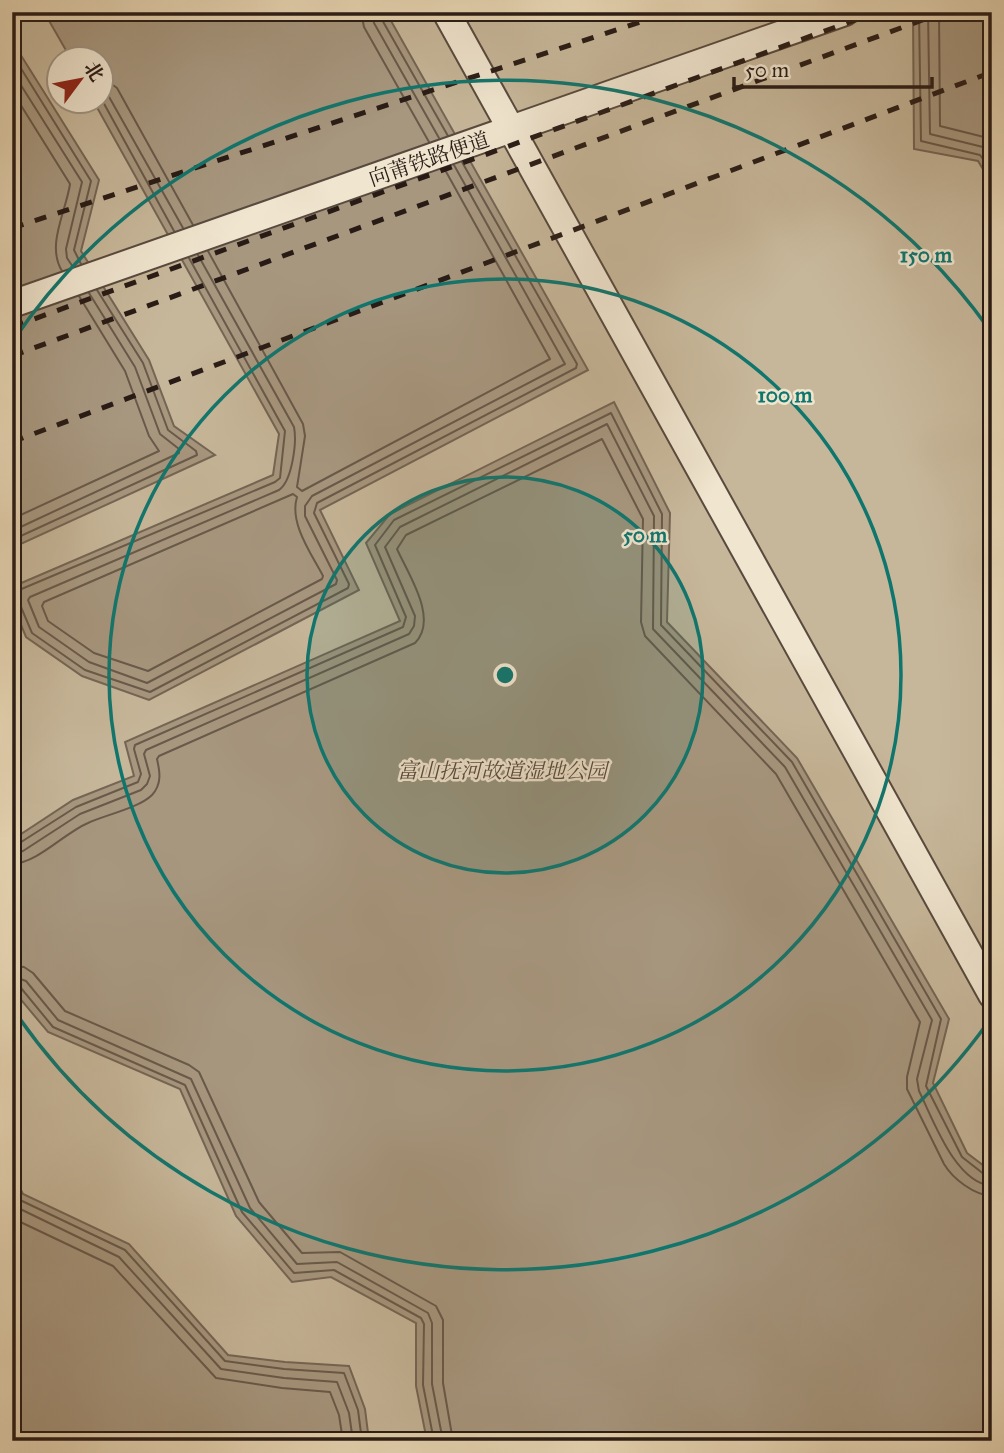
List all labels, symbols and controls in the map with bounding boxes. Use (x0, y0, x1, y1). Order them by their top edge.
north arrow (46, 46, 116, 116)
scale bar (734, 46, 932, 90)
text: 北 (79, 57, 109, 85)
text: 50 m (745, 57, 790, 83)
street label: 向莆铁路便道 (365, 126, 493, 192)
text: 150 m (900, 242, 952, 268)
text: 100 m (758, 382, 813, 408)
text: 50 m (623, 522, 667, 548)
centre of rings (493, 663, 517, 687)
park label: 富山抚河故道湿地公园 (397, 758, 610, 784)

